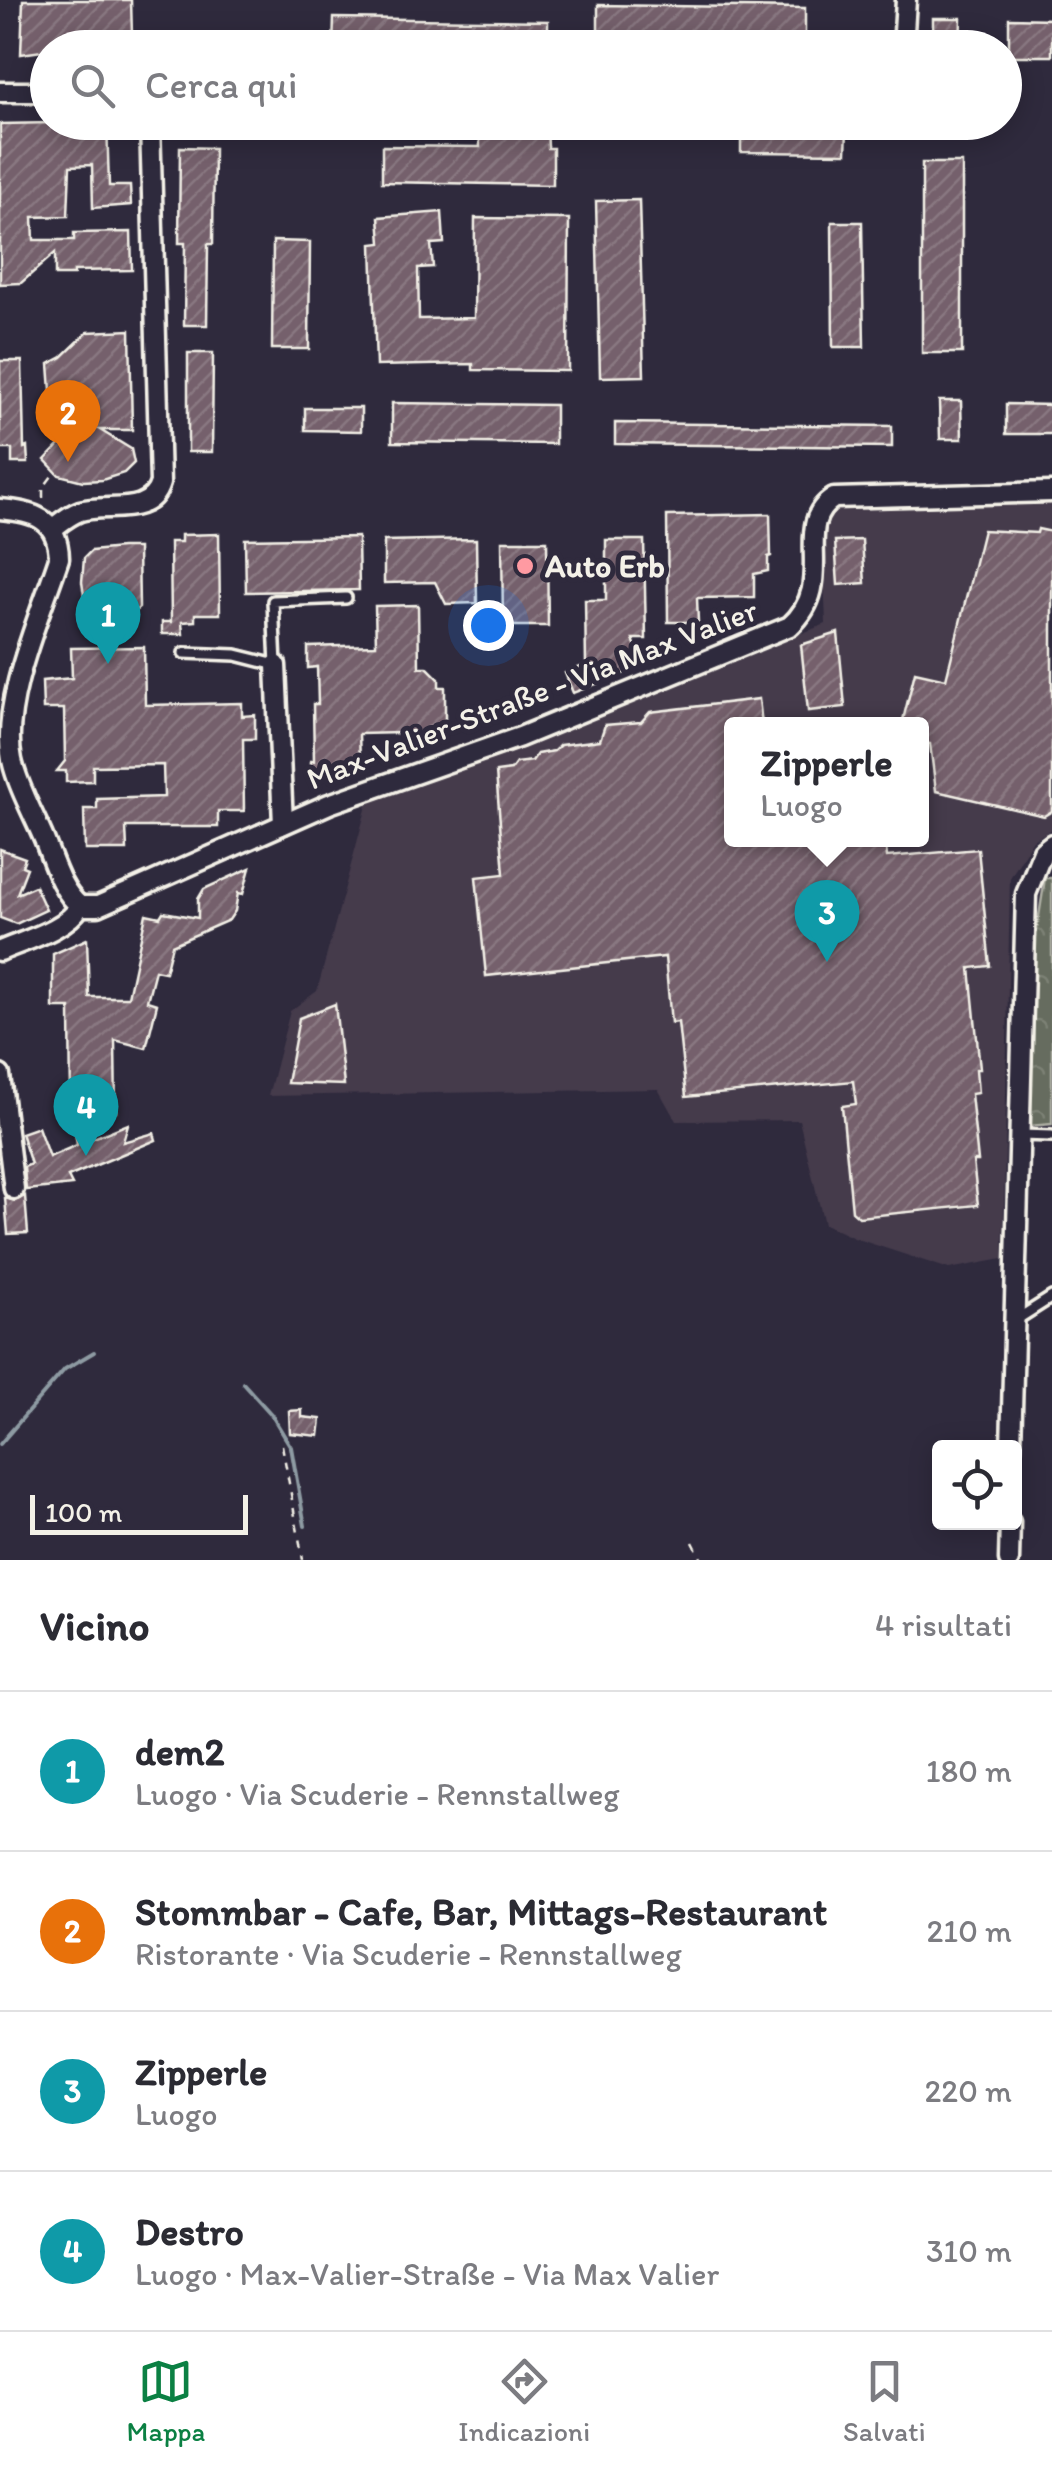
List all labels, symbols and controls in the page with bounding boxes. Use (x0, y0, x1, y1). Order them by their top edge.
search box (30, 30, 1022, 140)
icon: search (65, 58, 120, 113)
text: Cerca qui (145, 62, 297, 108)
pin: 2 (36, 380, 100, 462)
place label: Auto Erb (544, 547, 665, 585)
marker: Auto Erb (514, 555, 536, 577)
pin: 1 (76, 582, 140, 664)
street label: Max-Valier-Straße - Via Max Valier (301, 590, 763, 798)
your location (463, 600, 514, 651)
popup (724, 717, 929, 847)
text: Zipperle (760, 740, 893, 786)
text: Luogo (760, 786, 843, 824)
pin: 3 (794, 880, 860, 962)
pin: 4 (54, 1074, 118, 1156)
map controls (932, 1440, 1022, 1530)
button: locate (932, 1440, 1022, 1530)
scale bar (30, 1490, 248, 1534)
text: 100 m (45, 1495, 122, 1529)
text: Vicino (40, 1600, 150, 1651)
text: 4 risultati (875, 1606, 1012, 1644)
text: dem2 (135, 1729, 225, 1775)
text: 1 (65, 1752, 80, 1790)
text: 180 m (926, 1752, 1012, 1790)
text: Luogo · Via Scuderie - Rennstallweg (135, 1775, 620, 1813)
text: Stommbar - Cafe, Bar, Mittags-Restaurant (135, 1889, 827, 1935)
text: 2 (64, 1912, 81, 1950)
text: 210 m (926, 1912, 1012, 1950)
text: Ristorante · Via Scuderie - Rennstallweg (135, 1935, 682, 1973)
text: Zipperle (135, 2049, 267, 2095)
text: 3 (64, 2072, 81, 2110)
text: 220 m (925, 2072, 1012, 2110)
text: Luogo (135, 2095, 218, 2133)
text: Destro (135, 2209, 244, 2255)
text: 4 (63, 2232, 82, 2270)
text: 310 m (926, 2232, 1012, 2270)
text: Luogo · Max-Valier-Straße - Via Max Valier (135, 2255, 719, 2293)
tab: Mappa (126, 2354, 205, 2448)
tab: Indicazioni (458, 2354, 590, 2448)
tab: Salvati (843, 2354, 926, 2448)

